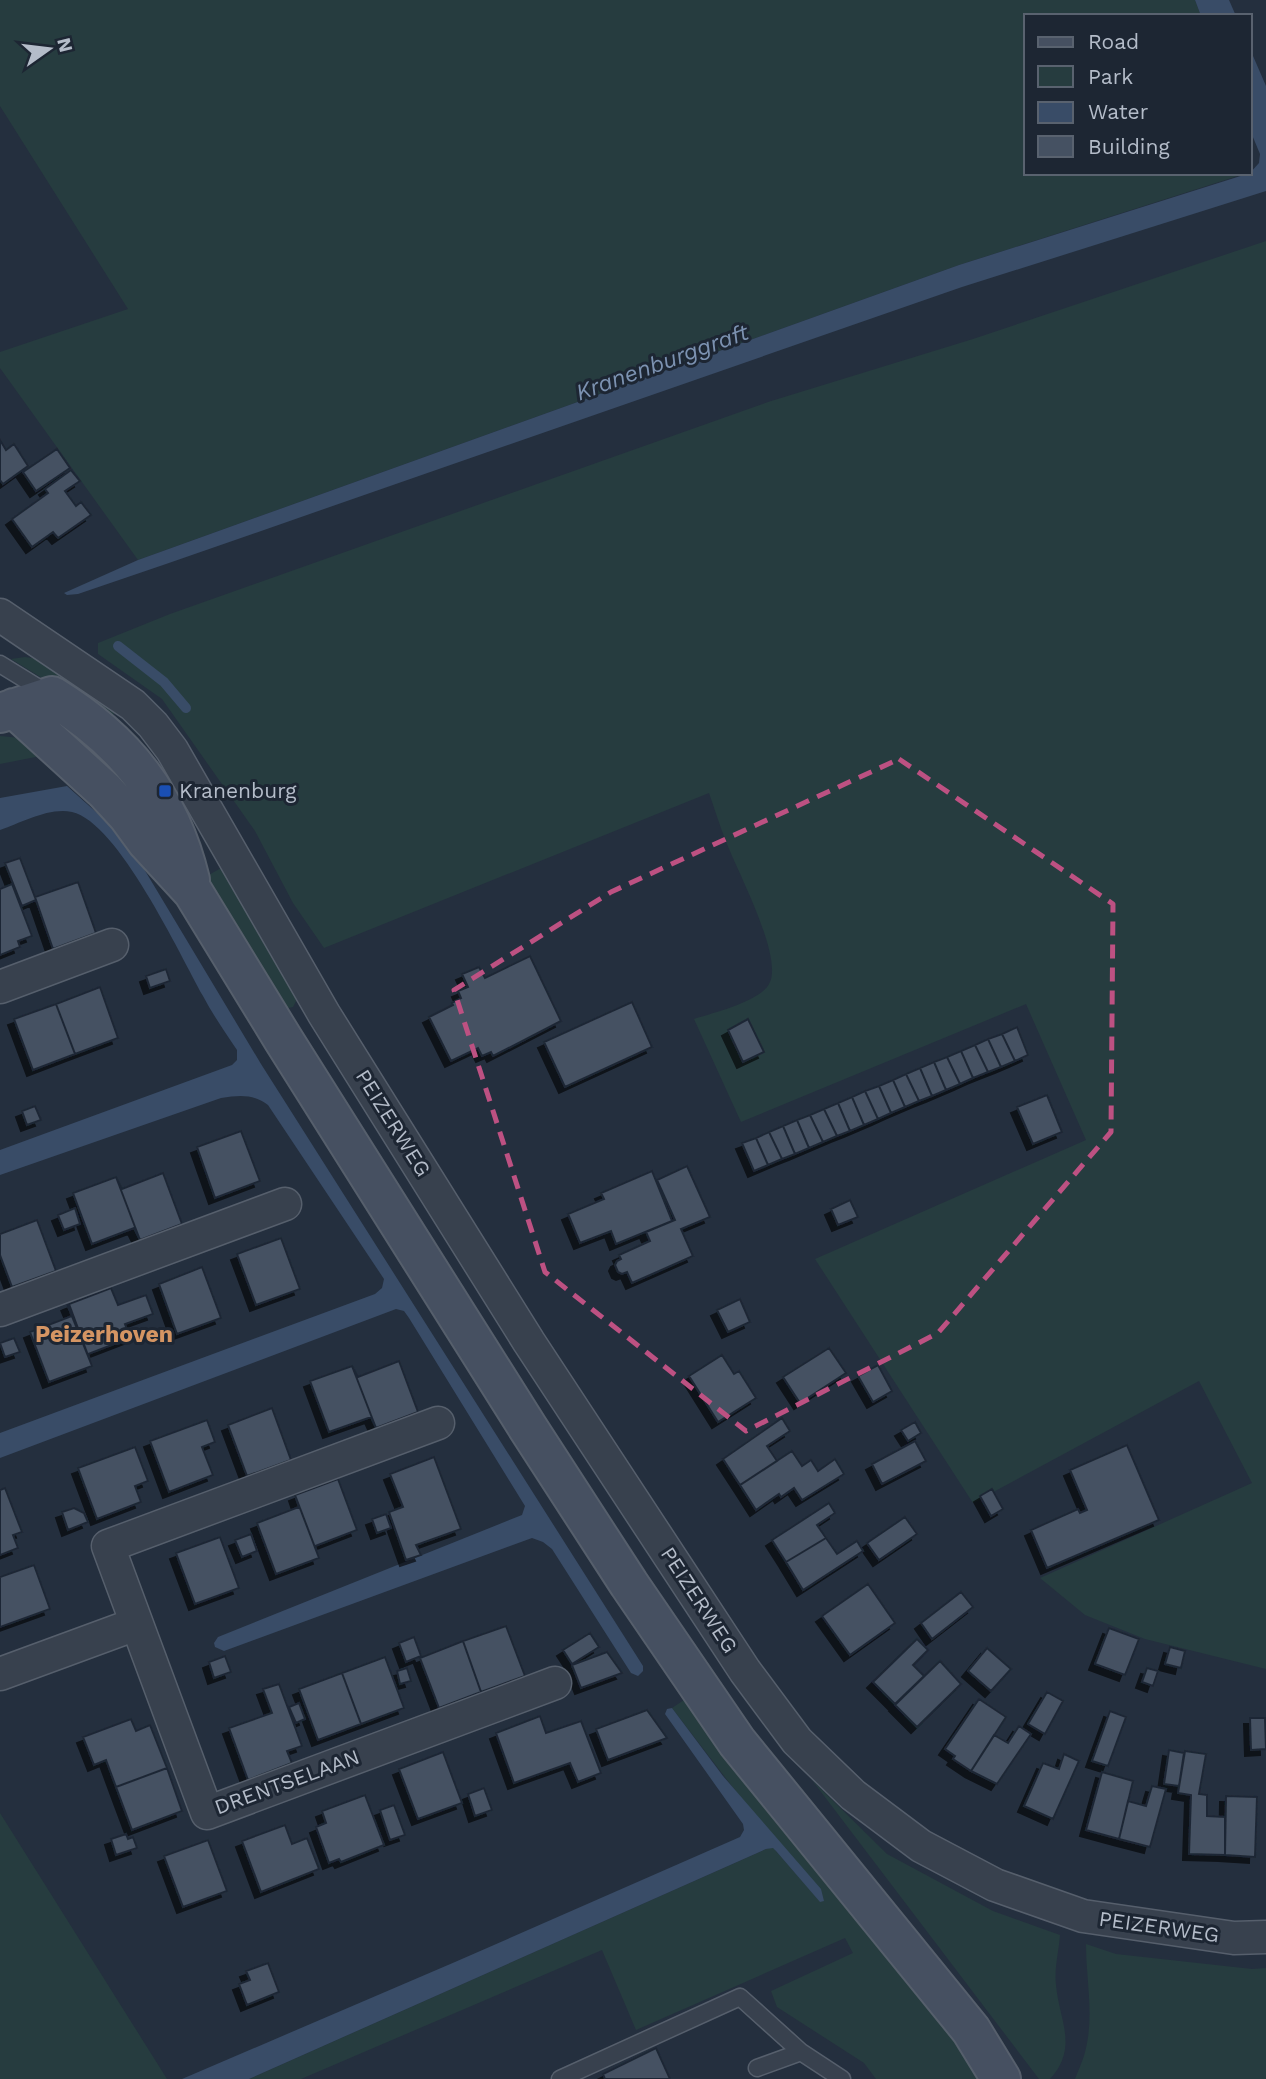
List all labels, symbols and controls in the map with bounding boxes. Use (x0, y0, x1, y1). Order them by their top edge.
north arrow (14, 14, 84, 84)
legend (1024, 14, 1252, 175)
text: Road (1088, 29, 1139, 54)
text: N (52, 35, 78, 55)
text: Park (1088, 64, 1133, 89)
text: Water (1088, 99, 1149, 124)
text: Building (1088, 134, 1170, 159)
water label: Kranenburggraft (572, 318, 753, 406)
place label: Kranenburg (179, 778, 297, 803)
marker: Kranenburg (157, 783, 173, 799)
street label: PEIZERWEG (351, 1065, 436, 1181)
district label: Peizerhoven (35, 1321, 173, 1348)
street label: PEIZERWEG (656, 1542, 743, 1657)
street label: DRENTSELAAN (211, 1744, 363, 1819)
street label: PEIZERWEG (1097, 1906, 1221, 1947)

